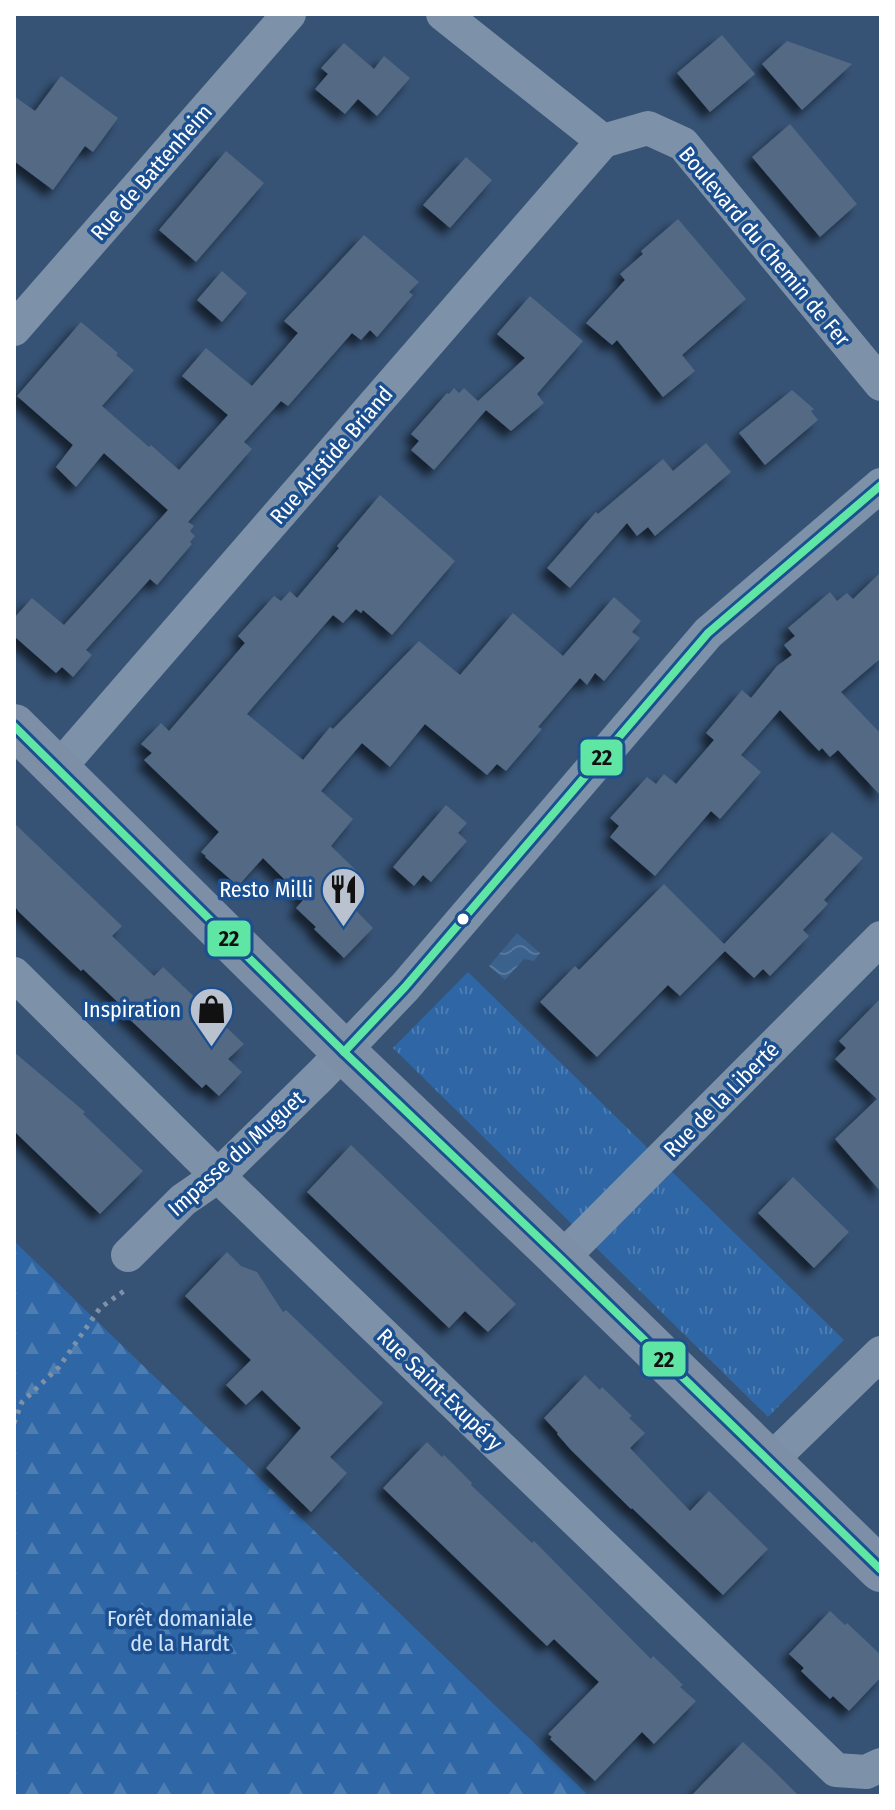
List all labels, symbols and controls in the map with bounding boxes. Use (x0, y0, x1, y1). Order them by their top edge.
street label: Rue de Battenheim (85, 99, 218, 246)
street label: Boulevard du Chemin de Fer (673, 141, 856, 352)
street label: Rue Aristide Briand (264, 381, 399, 530)
line badge: 22 (579, 738, 624, 777)
text: 22 (591, 744, 612, 771)
restaurant icon: Resto Milli (320, 865, 368, 928)
place label: Resto Milli (219, 876, 313, 903)
unlabelled marker (455, 911, 471, 927)
line badge: 22 (206, 919, 252, 958)
text: 22 (218, 925, 239, 952)
shop icon: Inspiration (188, 985, 236, 1048)
place label: Inspiration (83, 996, 181, 1023)
street label: Rue de la Liberté (658, 1036, 785, 1163)
street label: Impasse du Muguet (162, 1084, 311, 1222)
street label: Rue Saint-Exupéry (371, 1323, 508, 1456)
line badge: 22 (641, 1340, 687, 1378)
text: 22 (653, 1346, 674, 1373)
park label: Forêt domaniale de la Hardt (107, 1605, 253, 1657)

